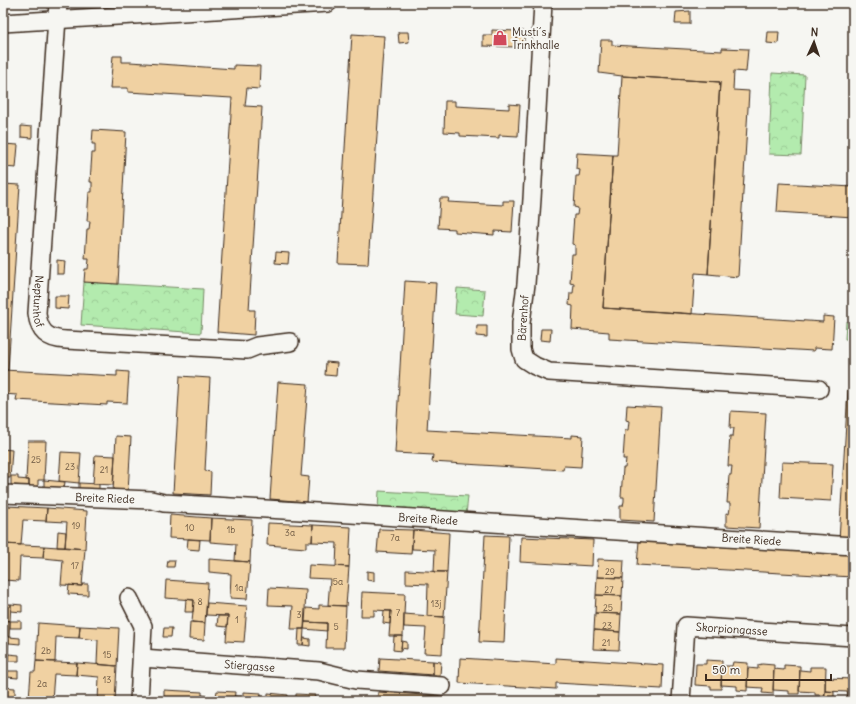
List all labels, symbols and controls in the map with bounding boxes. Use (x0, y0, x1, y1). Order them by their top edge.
north arrow (794, 22, 834, 62)
place label: Musti´s Trinkhalle (512, 25, 559, 52)
text: N (810, 25, 819, 39)
shop icon: Musti´s Trinkhalle (491, 29, 509, 47)
street label: Neptunhof (30, 275, 47, 330)
street label: Bärenhof (514, 294, 532, 341)
house number: 25 (31, 454, 41, 465)
house number: 23 (65, 461, 75, 472)
house number: 21 (100, 464, 108, 475)
street label: Breite Riede (75, 490, 135, 506)
street label: Breite Riede (398, 510, 458, 528)
house number: 19 (72, 520, 80, 531)
house number: 10 (185, 522, 195, 533)
house number: 1b (227, 524, 235, 535)
house number: 3a (285, 527, 295, 538)
street label: Breite Riede (721, 531, 782, 548)
house number: 7a (390, 532, 400, 543)
house number: 17 (71, 560, 80, 571)
house number: 29 (605, 566, 615, 577)
house number: 5a (333, 576, 343, 587)
house number: 1a (235, 582, 243, 593)
house number: 27 (604, 584, 614, 595)
house number: 8 (197, 596, 203, 607)
house number: 13j (431, 598, 441, 609)
house number: 25 (603, 602, 613, 613)
house number: 7 (396, 607, 401, 618)
house number: 3 (296, 609, 302, 620)
house number: 1 (235, 614, 239, 625)
house number: 23 (602, 620, 612, 631)
street label: Skorpiongasse (695, 620, 768, 638)
house number: 5 (333, 621, 339, 632)
house number: 21 (602, 637, 610, 648)
house number: 2b (41, 645, 51, 656)
house number: 15 (103, 649, 111, 660)
scale bar (706, 656, 831, 682)
street label: Stiergasse (224, 657, 276, 675)
text: 50 m (712, 662, 741, 677)
house number: 13 (103, 674, 111, 685)
house number: 2a (37, 678, 47, 689)

